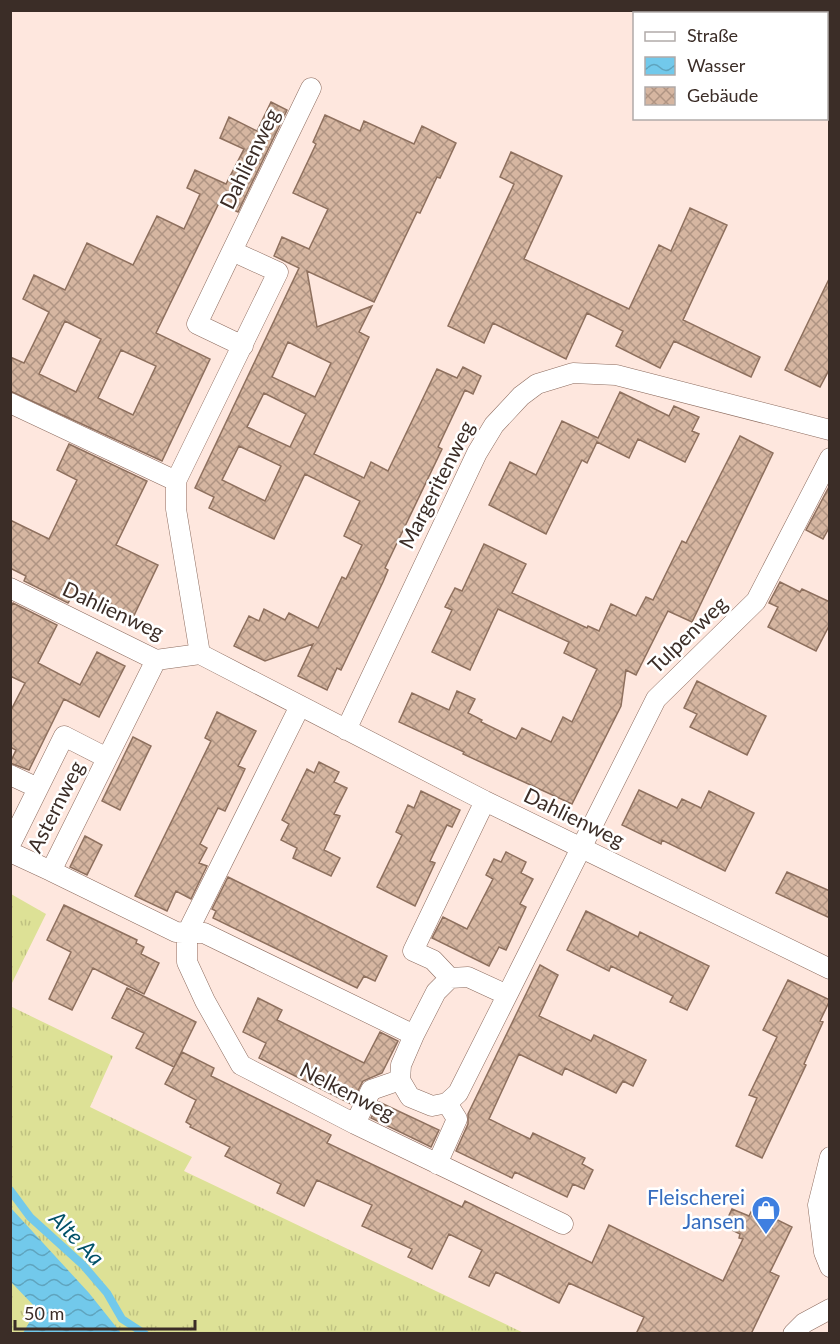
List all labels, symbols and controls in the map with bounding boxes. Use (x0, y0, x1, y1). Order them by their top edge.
legend (633, 12, 828, 120)
text: Straße (687, 24, 738, 46)
text: Wasser (687, 54, 746, 76)
text: Gebäude (687, 84, 758, 106)
street label: Dahlienweg (214, 104, 284, 213)
street label: Margeritenweg (393, 416, 479, 552)
street label: Dahlienweg (59, 575, 168, 644)
street label: Tulpenweg (642, 590, 732, 678)
street label: Asternweg (21, 756, 88, 856)
street label: Dahlienweg (520, 782, 629, 852)
street label: Nelkenweg (296, 1056, 399, 1125)
place label: Fleischerei Jansen (647, 1184, 745, 1233)
shop icon: Fleischerei Jansen (750, 1194, 782, 1236)
water label: Alte Aa (44, 1204, 110, 1271)
scale bar (15, 1293, 195, 1331)
text: 50 m (24, 1302, 64, 1324)

